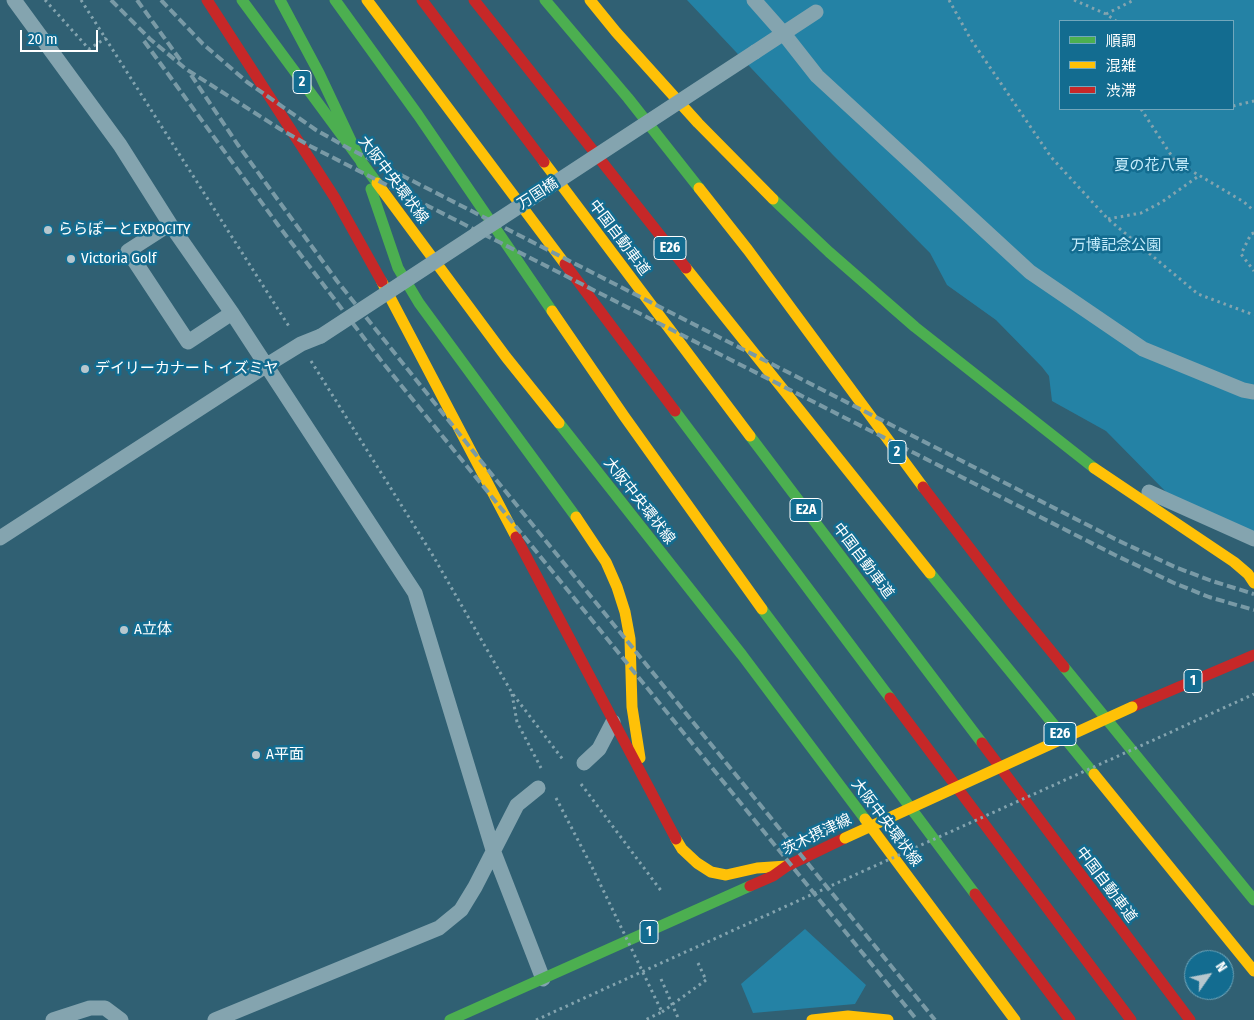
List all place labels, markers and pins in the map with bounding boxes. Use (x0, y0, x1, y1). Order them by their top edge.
place label: ららぽーとEXPOCITY (58, 221, 191, 239)
marker: ららぽーとEXPOCITY (42, 224, 54, 236)
place label: Victoria Golf (81, 250, 156, 268)
marker: Victoria Golf (65, 253, 77, 265)
place label: デイリーカナート イズミヤ (95, 360, 279, 378)
marker: デイリーカナート イズミヤ (79, 363, 91, 375)
place label: A立体 (134, 621, 172, 639)
marker: A立体 (118, 624, 130, 636)
place label: A平面 (266, 746, 304, 764)
marker: A平面 (250, 749, 262, 761)

